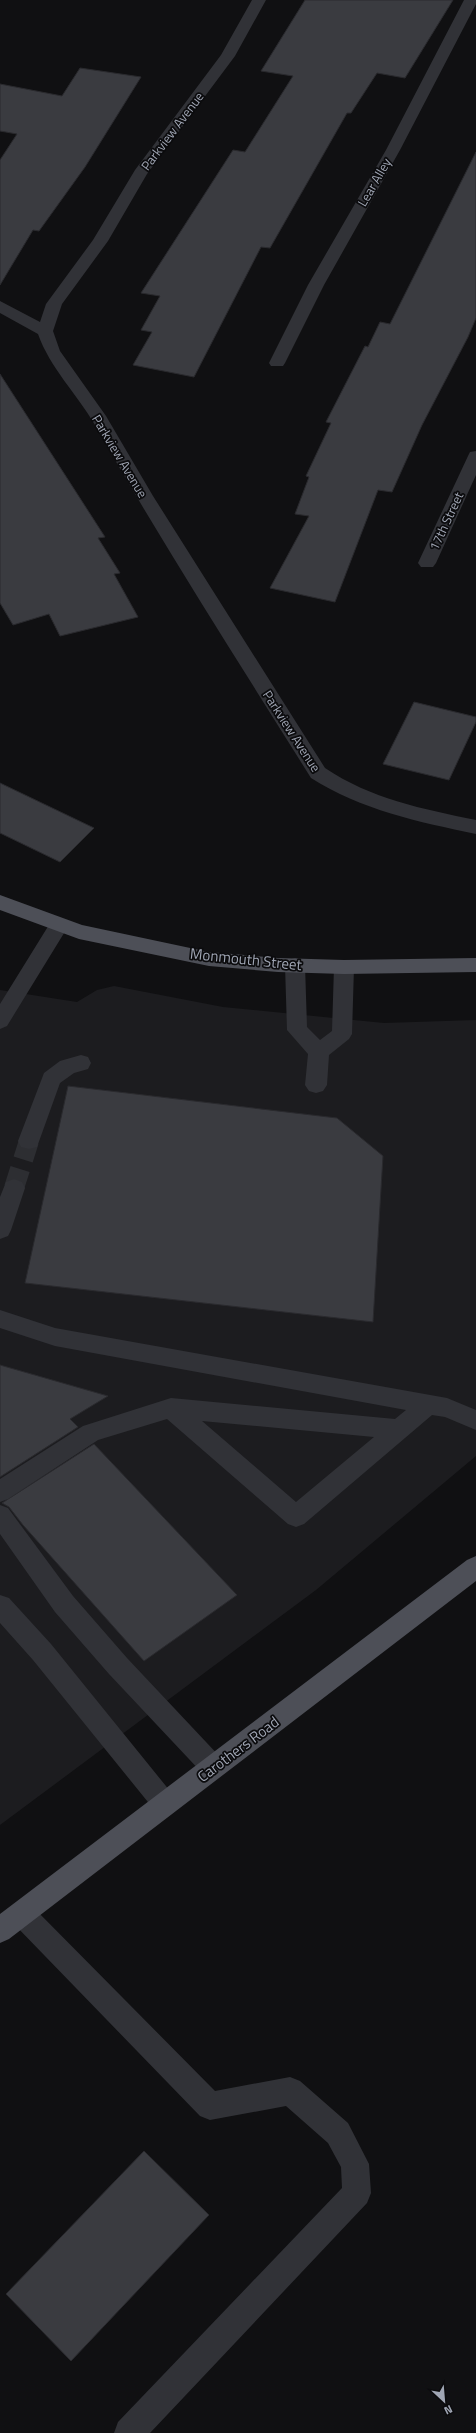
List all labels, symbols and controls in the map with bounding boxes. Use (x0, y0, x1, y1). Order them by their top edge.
street label: Parkview Avenue (136, 87, 208, 175)
street label: Lear Alley (352, 154, 396, 210)
street label: Parkview Avenue (87, 411, 153, 501)
street label: 17th Street (424, 488, 468, 554)
street label: Parkview Avenue (258, 686, 326, 776)
street label: Monmouth Street (189, 942, 304, 976)
street label: Carothers Road (192, 1711, 284, 1787)
north arrow (424, 2381, 464, 2421)
text: N (441, 2401, 455, 2419)

